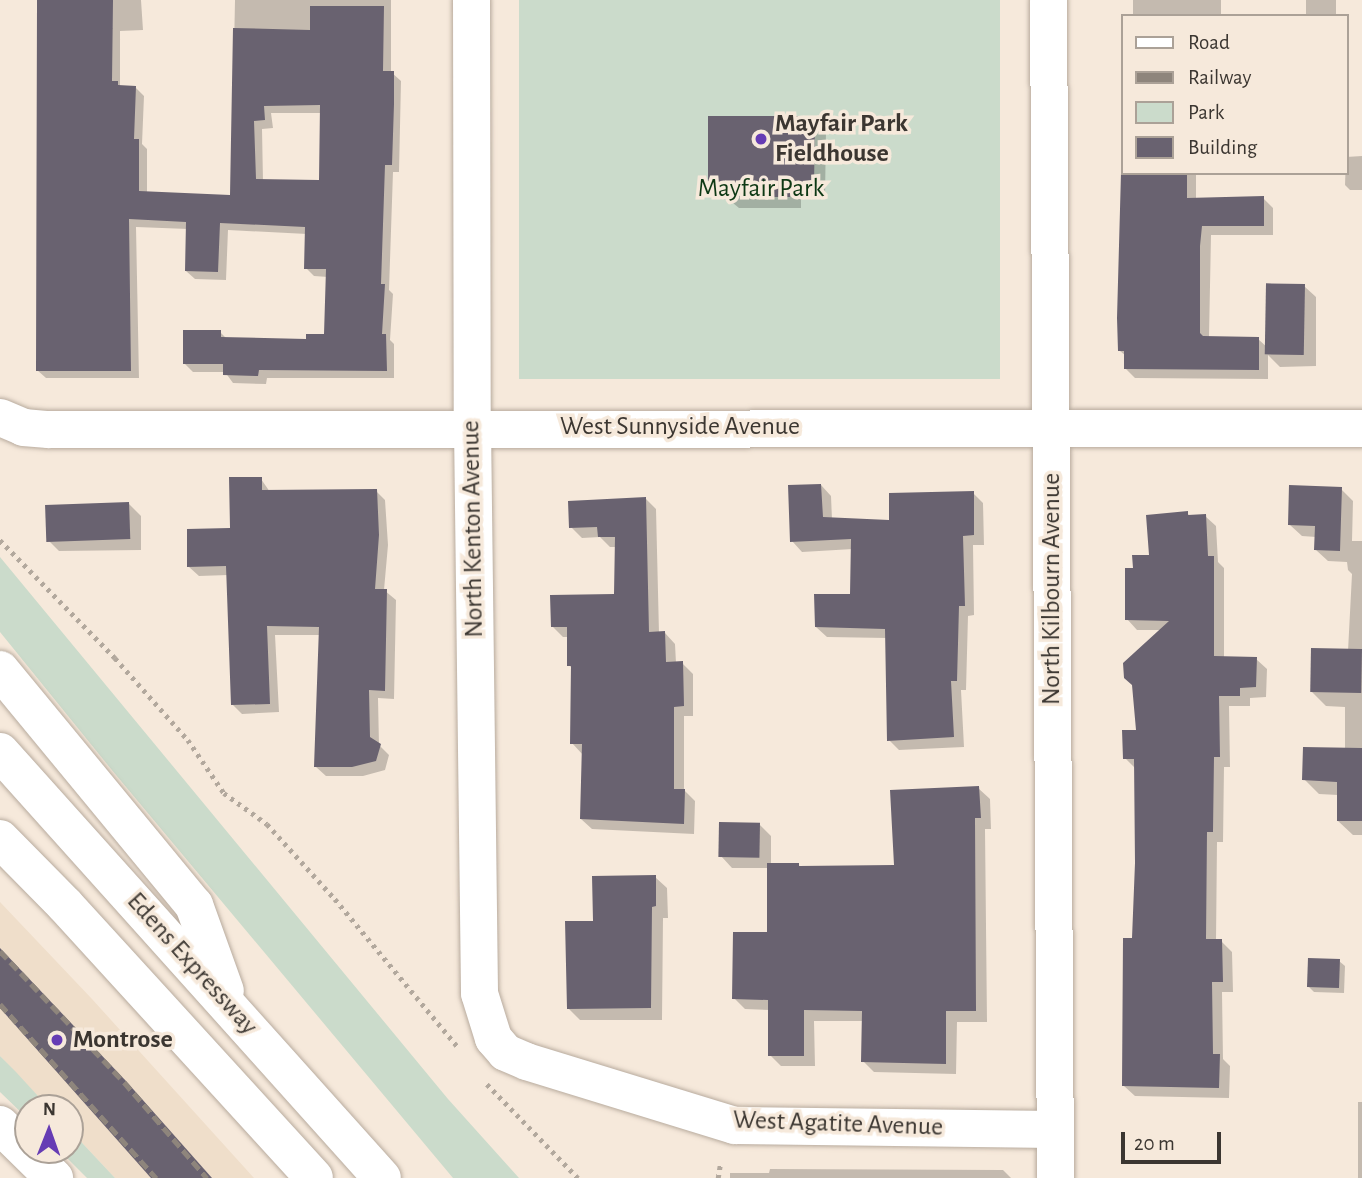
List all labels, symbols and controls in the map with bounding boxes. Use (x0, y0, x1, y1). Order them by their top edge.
legend (1120, 14, 1348, 175)
text: Road (1188, 32, 1230, 53)
text: Railway (1188, 67, 1251, 88)
text: Park (1188, 102, 1224, 123)
place label: Mayfair Park Fieldhouse (775, 108, 908, 170)
marker: Mayfair Park Fieldhouse (753, 131, 769, 147)
text: Building (1188, 137, 1257, 158)
park label: Mayfair Park (698, 173, 824, 205)
street label: West Sunnyside Avenue (560, 411, 800, 443)
street label: North Kenton Avenue (456, 420, 490, 638)
street label: North Kilbourn Avenue (1036, 473, 1068, 705)
street label: Edens Expressway (120, 886, 264, 1042)
place label: Montrose (73, 1024, 173, 1056)
marker: Montrose (47, 1030, 67, 1050)
north arrow (14, 1094, 84, 1164)
text: N (43, 1100, 56, 1119)
street label: West Agatite Avenue (732, 1105, 944, 1143)
scale bar (1124, 1118, 1224, 1162)
text: 20 m (1134, 1133, 1175, 1154)

